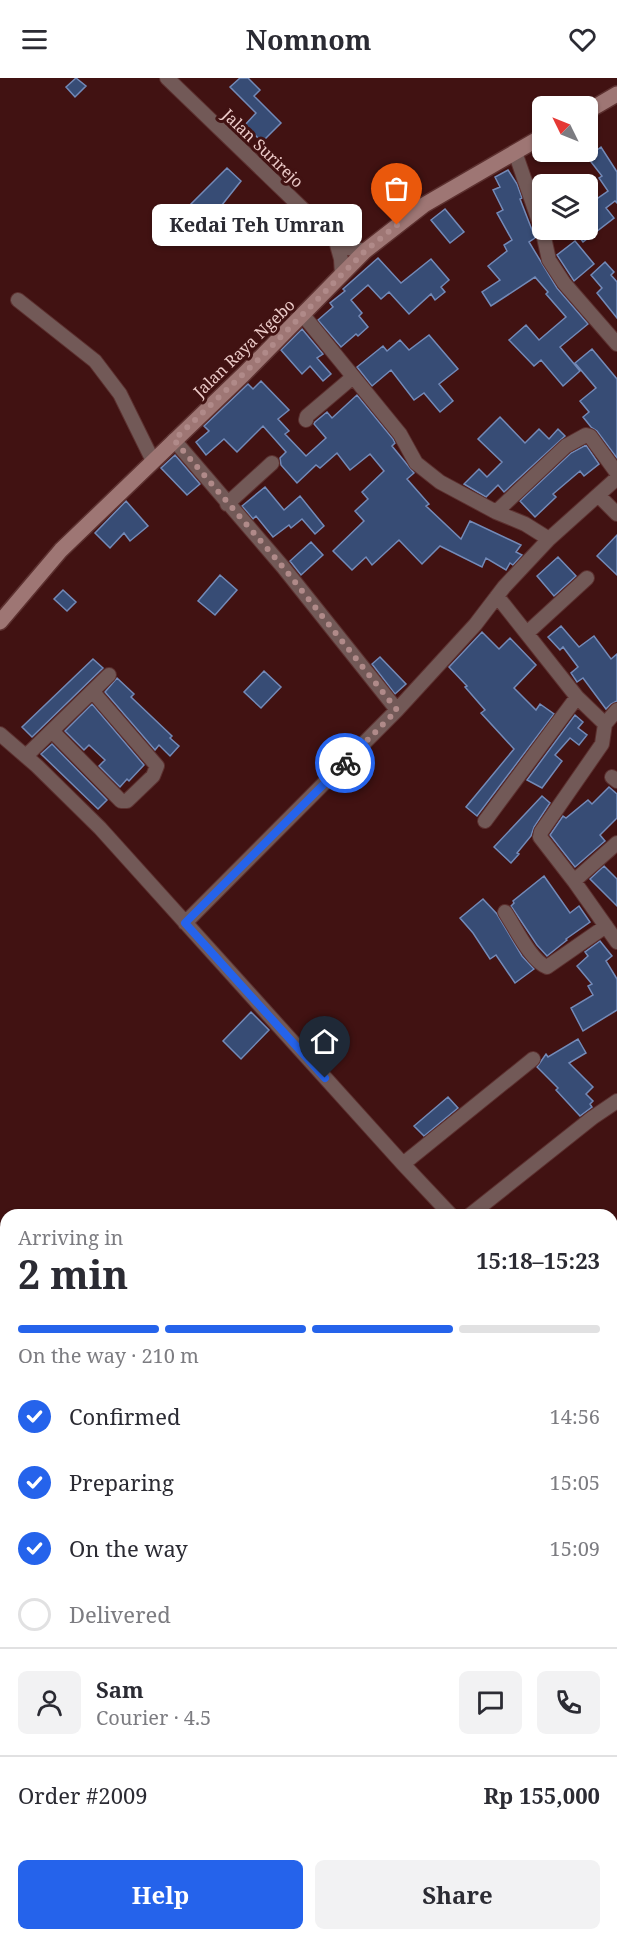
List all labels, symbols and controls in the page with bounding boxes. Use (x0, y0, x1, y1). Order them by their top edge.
text: Nomnom (246, 21, 371, 58)
icon: menu (18, 23, 51, 56)
icon: heart (566, 23, 599, 56)
north arrow (532, 96, 598, 162)
map controls (532, 96, 598, 240)
street label: Jalan Surirejo (217, 103, 308, 192)
pin (371, 163, 422, 225)
icon: bag (380, 172, 413, 205)
button: layers (532, 174, 598, 240)
callout: Kedai Teh Umran (151, 204, 361, 246)
text: Kedai Teh Umran (169, 211, 345, 238)
street label: Jalan Raya Ngebo (188, 294, 299, 403)
courier (315, 733, 375, 793)
icon: bike (329, 747, 362, 780)
pin (299, 1016, 350, 1078)
icon: home (308, 1025, 341, 1058)
text: Arriving in (18, 1224, 123, 1251)
text: 15:18–15:23 (476, 1245, 600, 1275)
text: 2 min (18, 1247, 128, 1300)
text: On the way · 210 m (18, 1342, 199, 1369)
icon: check (18, 1400, 51, 1433)
text: Confirmed (69, 1401, 180, 1431)
text: 14:56 (550, 1403, 600, 1430)
icon: check (18, 1466, 51, 1499)
text: Preparing (69, 1467, 174, 1497)
text: 15:05 (550, 1469, 600, 1496)
icon: check (18, 1532, 51, 1565)
text: On the way (69, 1533, 188, 1563)
text: 15:09 (550, 1535, 600, 1562)
text: Delivered (69, 1599, 171, 1629)
button: person (18, 1671, 81, 1734)
button: chat (459, 1671, 522, 1734)
button: phone (537, 1671, 600, 1734)
text: Sam (96, 1674, 144, 1704)
text: Courier · 4.5 (96, 1704, 211, 1731)
text: Order #2009 (18, 1780, 148, 1810)
text: Rp 155,000 (483, 1780, 600, 1810)
button: Help (18, 1860, 303, 1929)
button: Share (315, 1860, 600, 1929)

